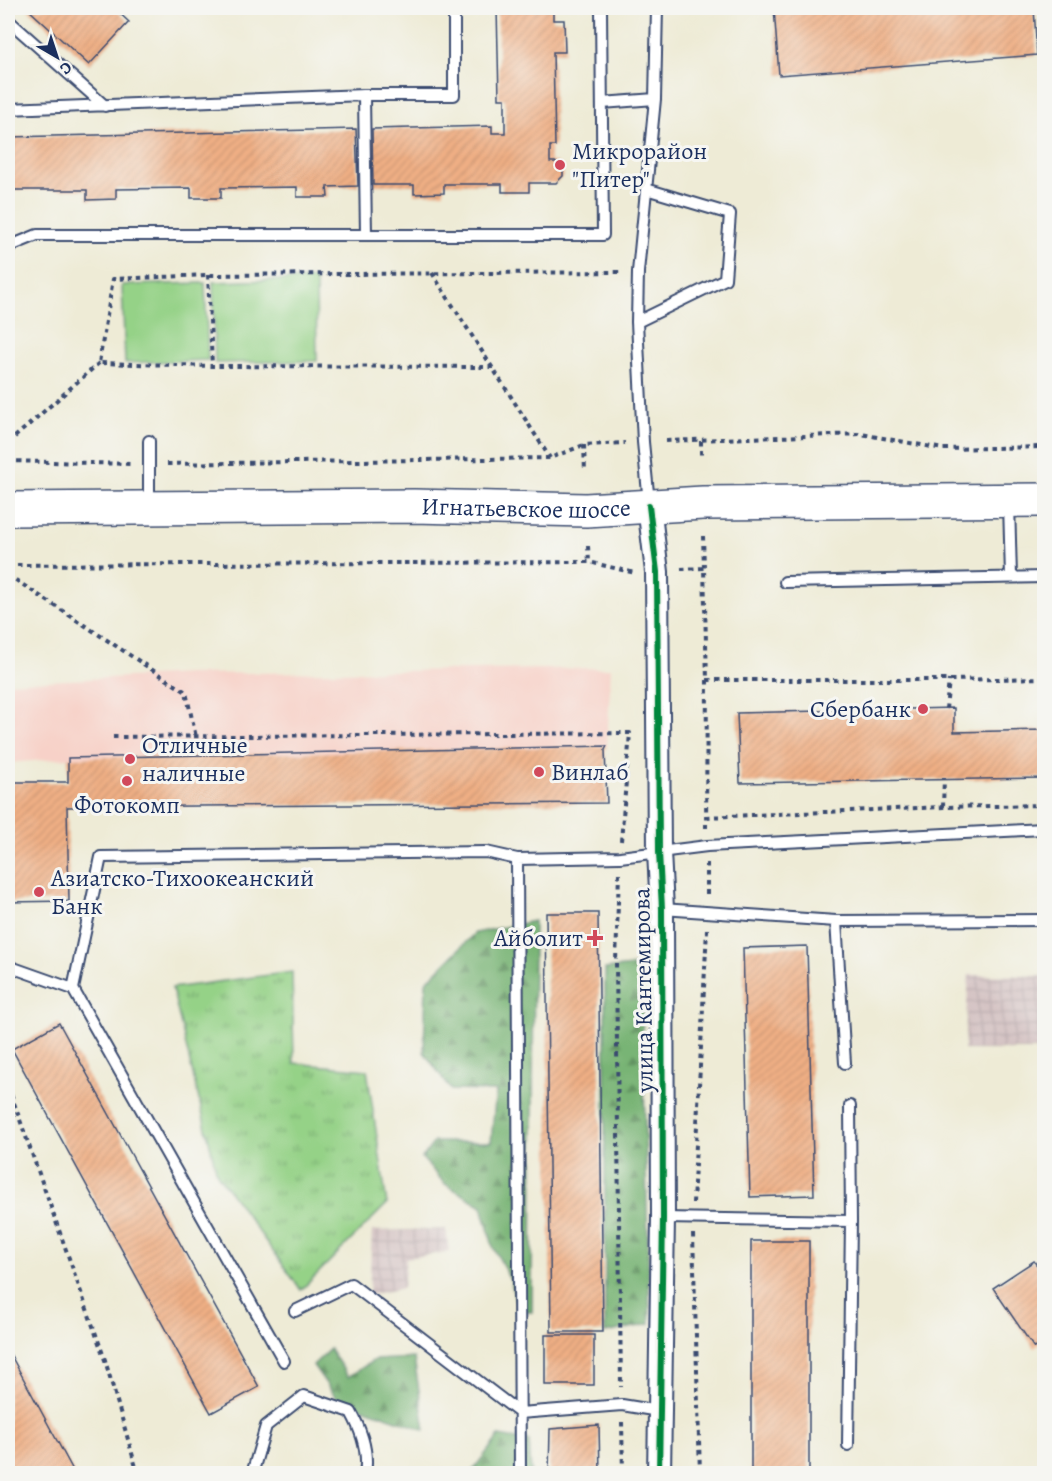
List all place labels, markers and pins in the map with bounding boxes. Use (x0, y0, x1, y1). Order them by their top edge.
place label: Микрорайон "Питер" (572, 135, 707, 195)
marker: Микрорайон "Питер" (553, 158, 567, 172)
place label: Сбербанк (810, 693, 911, 725)
marker: Сбербанк (916, 702, 930, 716)
place label: Отличные наличные (142, 729, 248, 789)
marker: Отличные наличные (123, 752, 137, 766)
place label: Винлаб (551, 756, 629, 788)
marker: Винлаб (532, 765, 546, 779)
marker: Фотокомп (120, 774, 134, 788)
place label: Фотокомп (74, 789, 180, 821)
place label: Азиатско-Тихоокеанский Банк (50, 862, 314, 922)
marker: Азиатско-Тихоокеанский Банк (32, 885, 46, 899)
place label: Айболит (493, 922, 583, 954)
marker: Айболит (588, 931, 602, 945)

